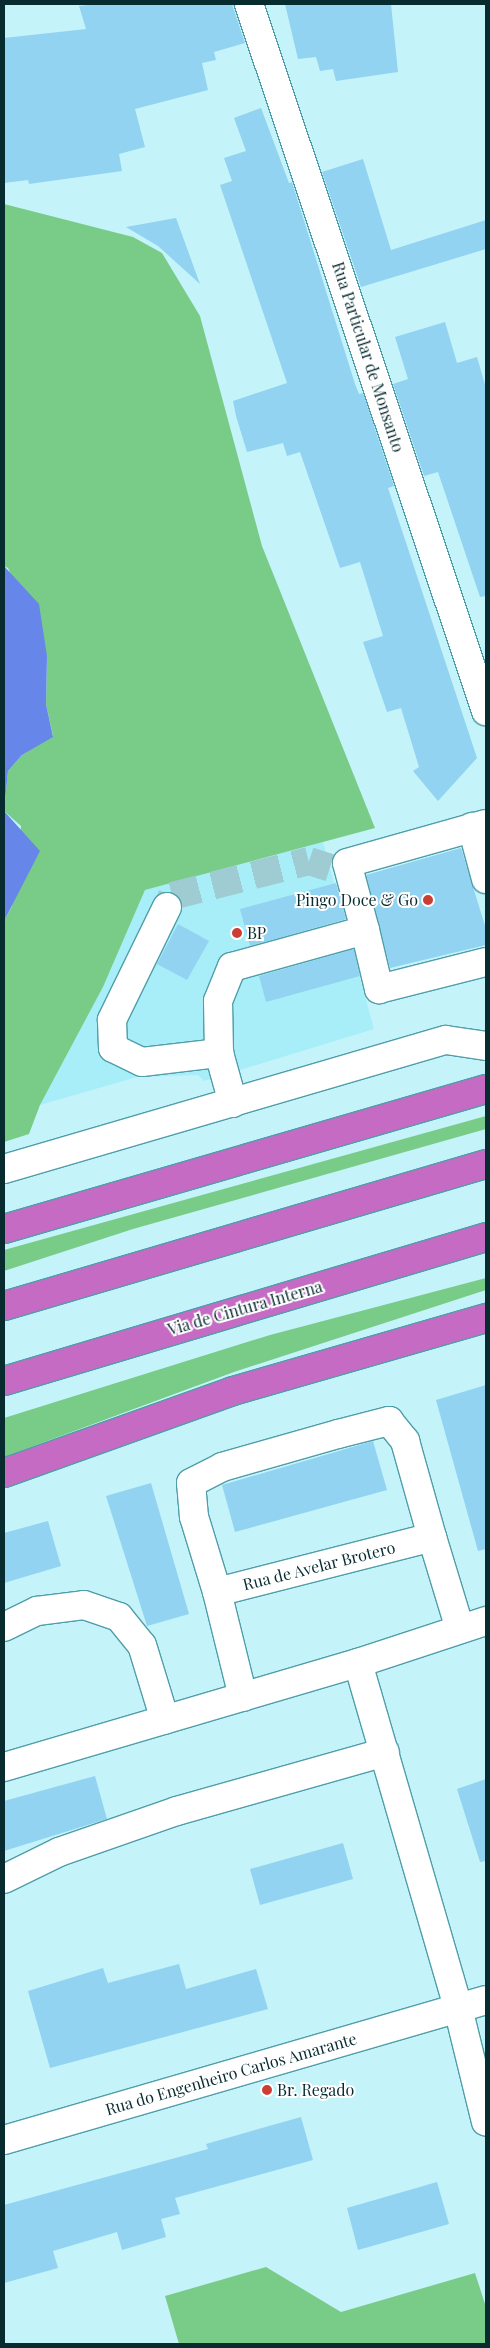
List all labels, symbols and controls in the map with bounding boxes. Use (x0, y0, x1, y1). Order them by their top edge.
street label: Rua Particular de Monsanto (328, 259, 408, 455)
place label: Pingo Doce & Go (296, 890, 418, 910)
marker: Pingo Doce & Go (422, 894, 434, 906)
place label: BP (247, 923, 266, 943)
marker: BP (231, 927, 243, 939)
street label: Via de Cintura Interna (165, 1277, 325, 1339)
street label: Rua de Avelar Brotero (240, 1538, 398, 1594)
street label: Rua do Engenheiro Carlos Amarante (103, 2029, 359, 2119)
place label: Br. Regado (277, 2080, 354, 2100)
marker: Br. Regado (261, 2084, 273, 2096)

